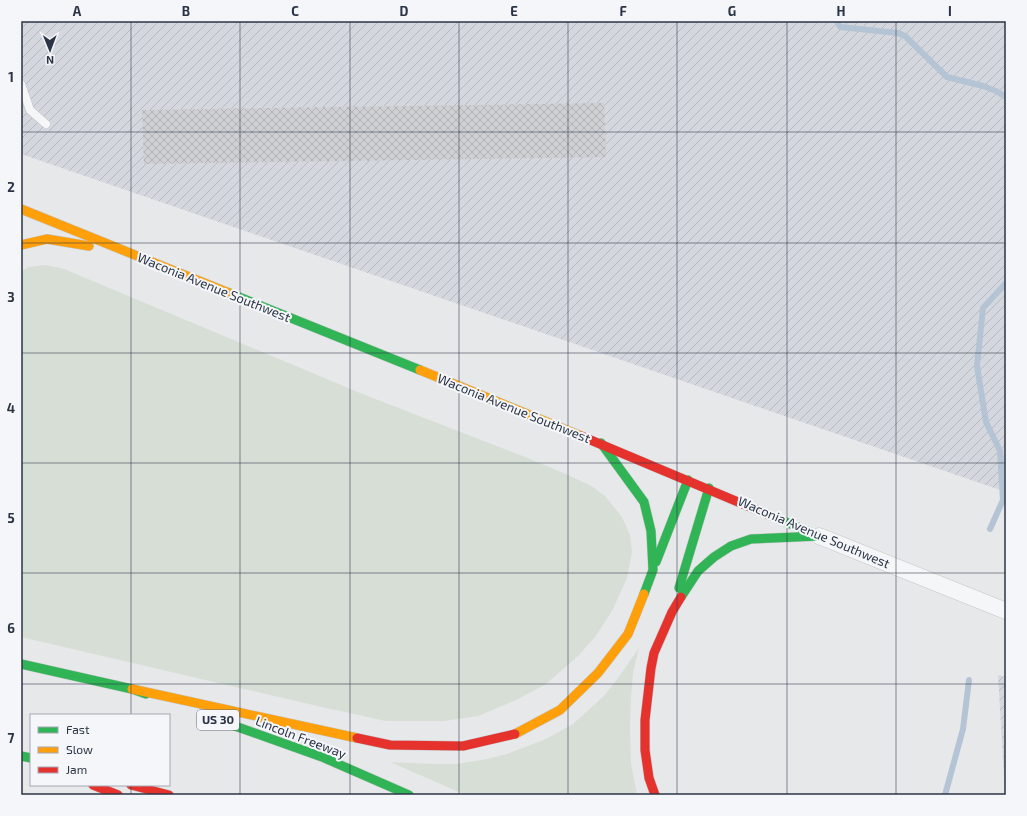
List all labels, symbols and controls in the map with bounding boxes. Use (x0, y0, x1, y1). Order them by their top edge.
text: A (73, 3, 82, 19)
text: B (182, 3, 190, 19)
text: C (291, 3, 299, 19)
text: D (400, 3, 409, 19)
text: E (510, 3, 518, 19)
text: F (619, 3, 627, 19)
text: G (728, 3, 736, 19)
text: H (837, 3, 846, 19)
text: I (948, 3, 952, 19)
north arrow (30, 30, 70, 70)
text: N (46, 54, 54, 67)
text: 1 (8, 69, 14, 85)
text: 2 (7, 179, 15, 195)
street label: Waconia Avenue Southwest (135, 249, 293, 325)
text: 3 (7, 289, 15, 305)
street label: Waconia Avenue Southwest (435, 370, 593, 446)
text: 4 (7, 400, 15, 416)
street label: Waconia Avenue Southwest (736, 493, 893, 571)
text: 5 (7, 510, 15, 526)
text: 6 (7, 620, 15, 636)
road number: US 30 (197, 710, 239, 730)
street label: Lincoln Freeway (253, 712, 349, 762)
legend (30, 714, 170, 786)
text: Fast (66, 722, 90, 736)
text: 7 (8, 730, 15, 746)
text: Slow (66, 742, 93, 756)
text: Jam (66, 762, 87, 776)

